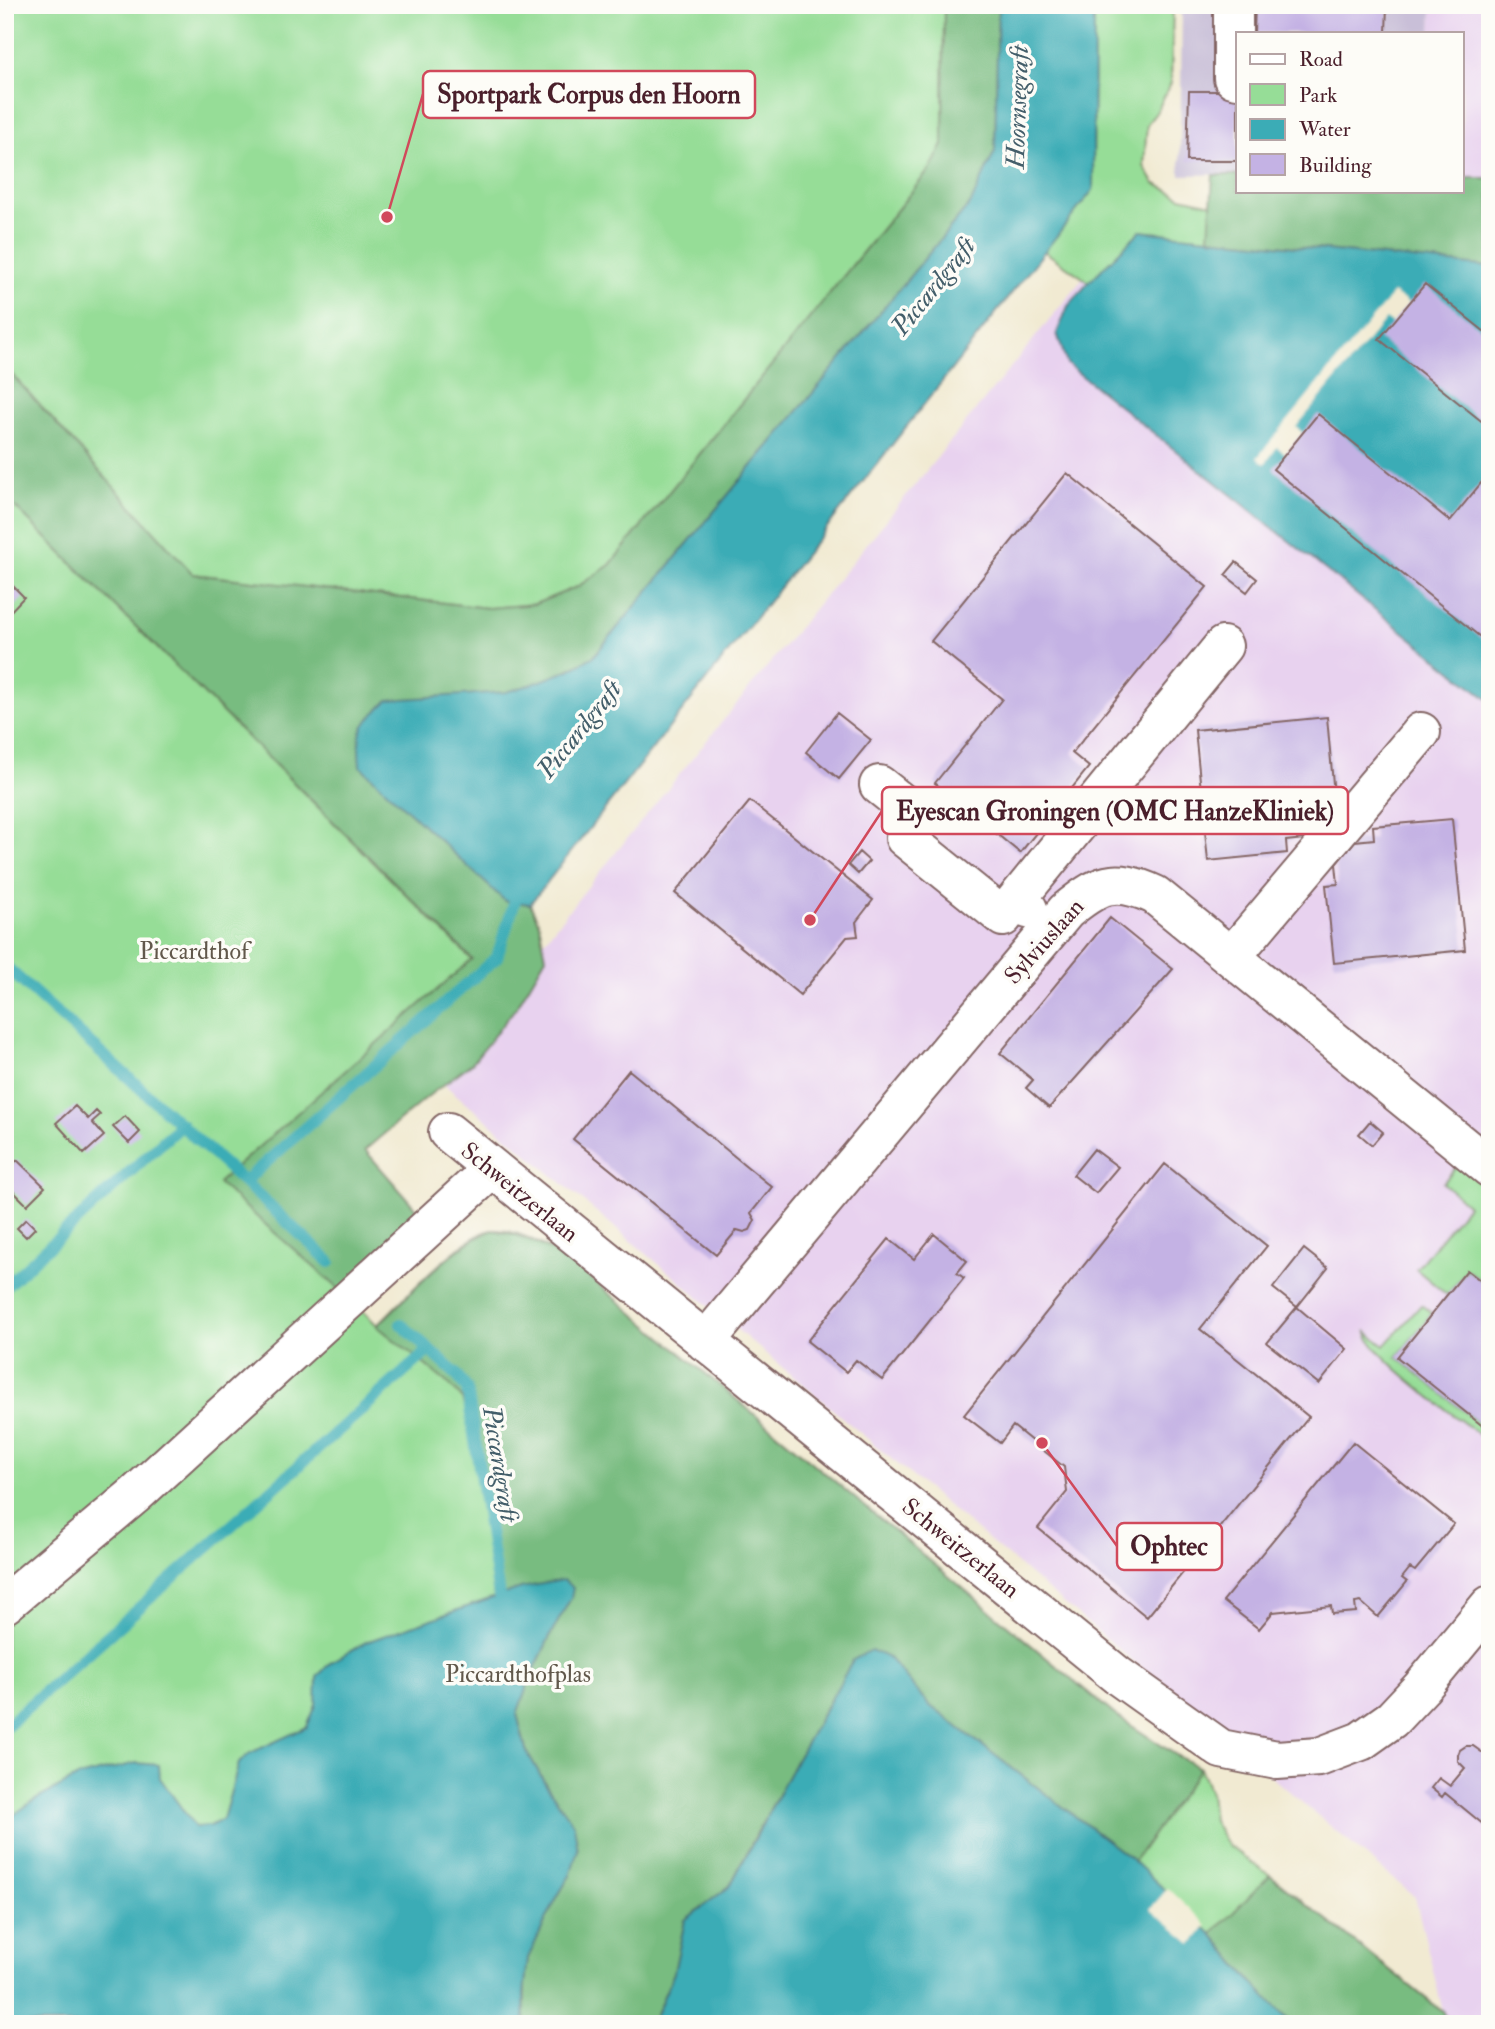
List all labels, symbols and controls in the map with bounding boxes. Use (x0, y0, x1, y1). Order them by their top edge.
legend (1236, 32, 1464, 192)
water label: Hoornsegraft (1000, 43, 1036, 170)
text: Road (1299, 46, 1344, 73)
callout: Sportpark Corpus den Hoorn (423, 71, 755, 118)
text: Sportpark Corpus den Hoorn (437, 79, 741, 112)
text: Park (1299, 82, 1337, 109)
text: Water (1298, 116, 1351, 143)
text: Building (1299, 152, 1372, 179)
water label: Piccardgraft (884, 230, 984, 343)
water label: Piccardgraft (530, 673, 630, 786)
callout: Eyescan Groningen (OMC HanzeKliniek) (882, 787, 1348, 834)
text: Eyescan Groningen (OMC HanzeKliniek) (896, 796, 1334, 829)
street label: Sylviuslaan (998, 892, 1091, 991)
park label: Piccardthof (139, 936, 252, 967)
street label: Schweitzerlaan (454, 1135, 585, 1249)
water label: Piccardgraft (475, 1403, 525, 1526)
street label: Schweitzerlaan (895, 1491, 1026, 1605)
callout: Ophtec (1117, 1523, 1222, 1570)
text: Ophtec (1130, 1531, 1208, 1564)
park label: Piccardthofplas (445, 1659, 591, 1690)

